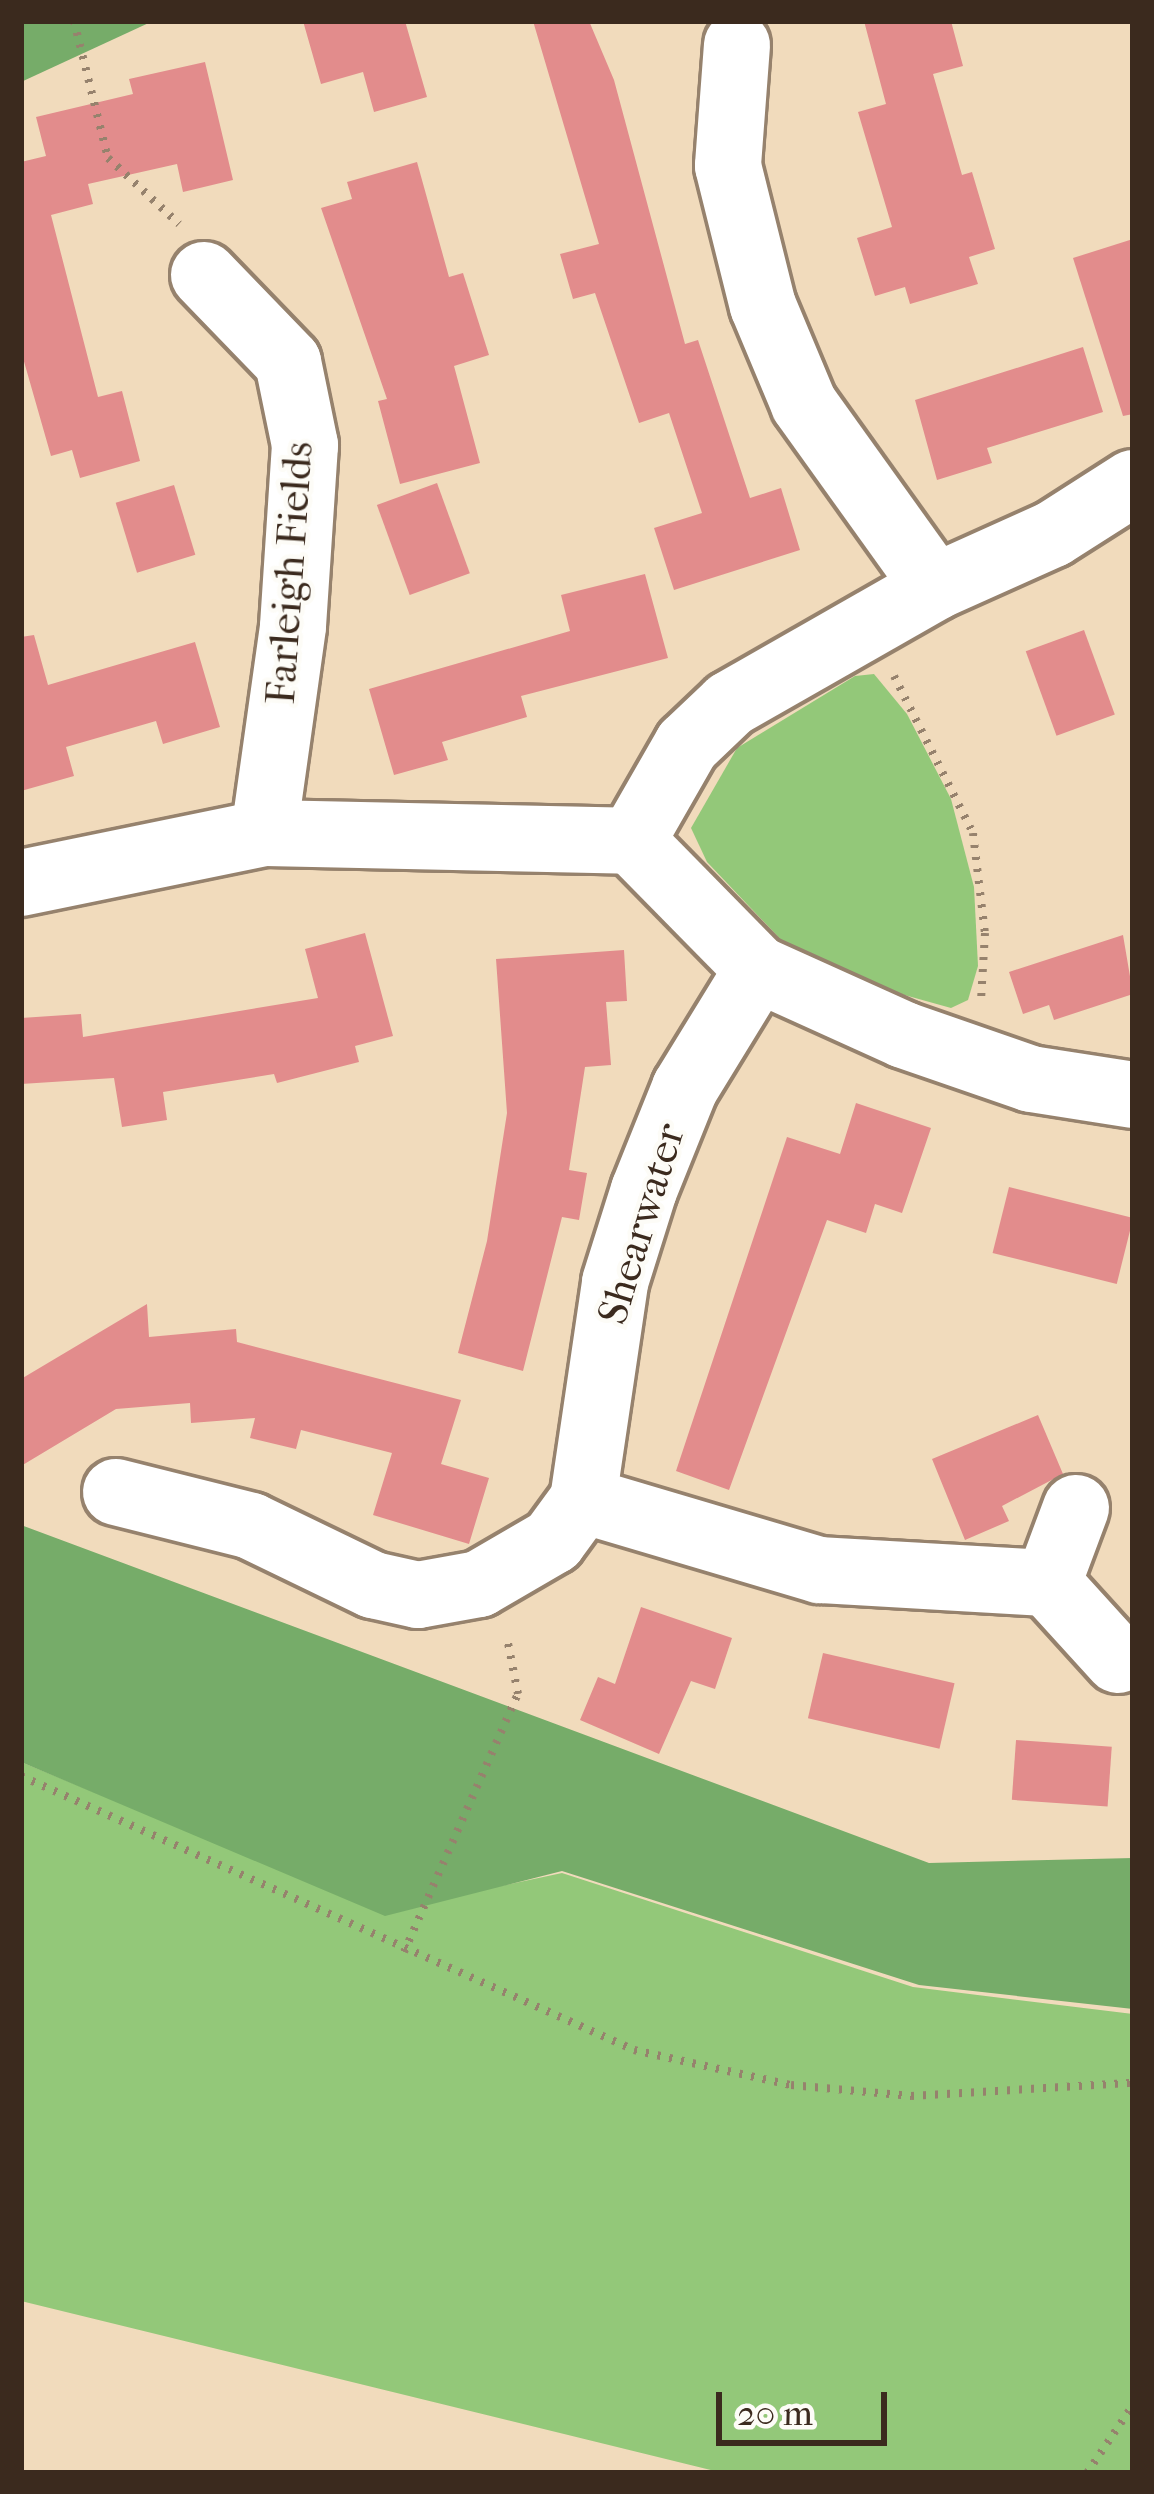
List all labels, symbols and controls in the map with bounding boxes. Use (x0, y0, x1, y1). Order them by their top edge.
street label: Farleigh Fields (256, 440, 324, 706)
street label: Shearwater (588, 1118, 696, 1330)
scale bar (722, 2368, 893, 2442)
text: 20 m (737, 2392, 813, 2434)

